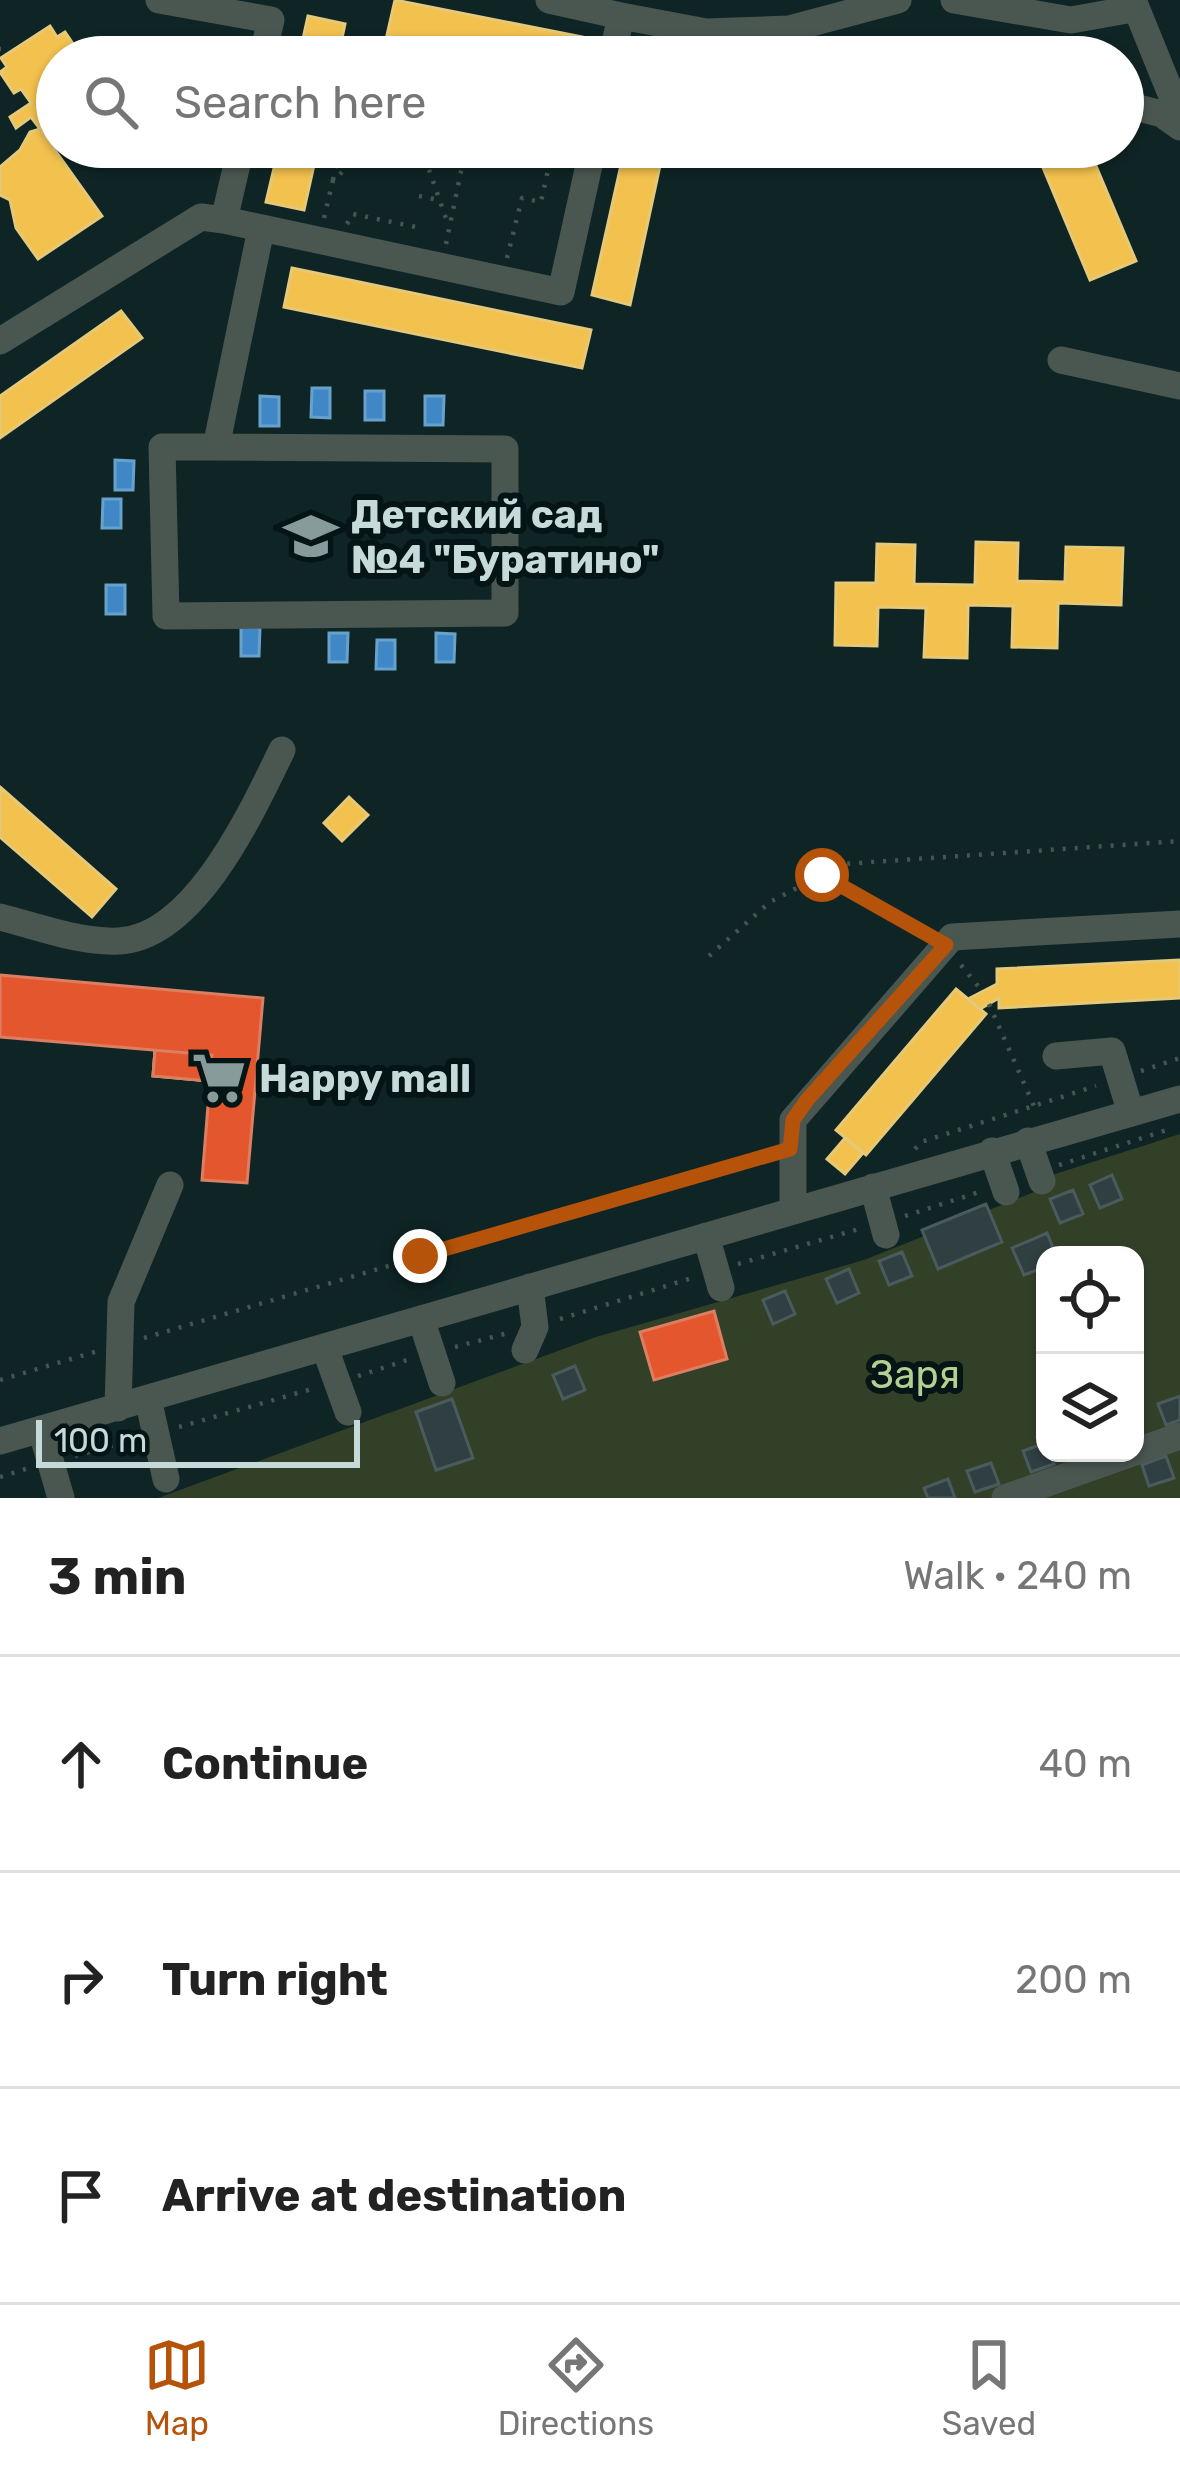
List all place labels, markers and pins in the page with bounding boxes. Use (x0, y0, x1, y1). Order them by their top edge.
place label: Детский сад №4 "Буратино" (351, 492, 659, 583)
school or university icon: Детский сад №4 "Буратино" (282, 507, 340, 565)
supermarket icon: Happy mall (190, 1049, 248, 1107)
place label: Happy mall (259, 1056, 471, 1102)

